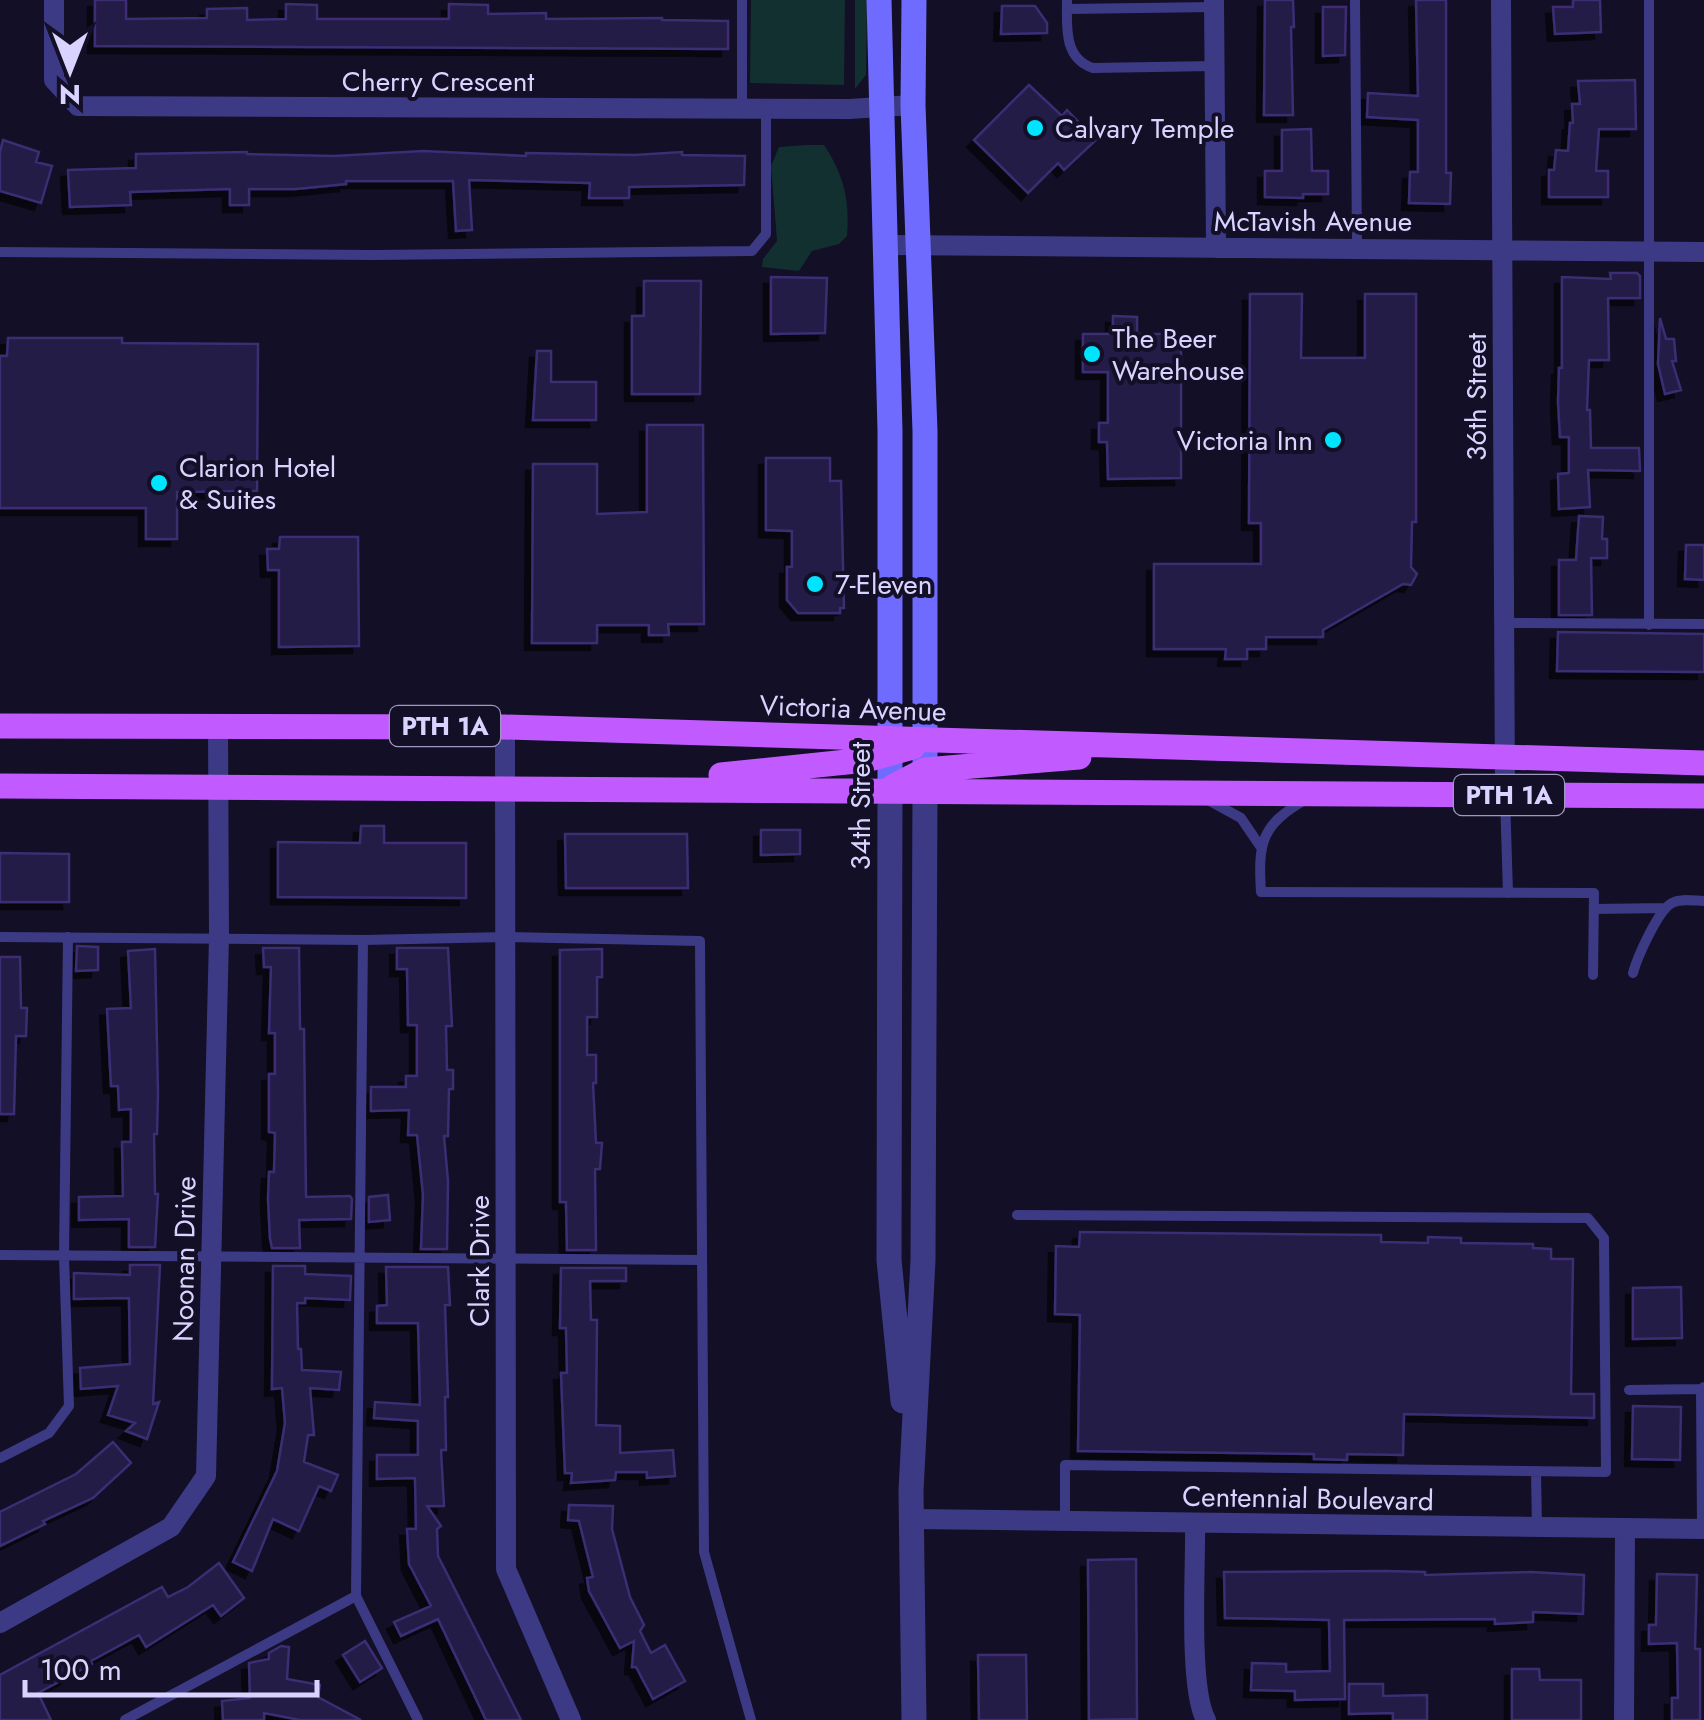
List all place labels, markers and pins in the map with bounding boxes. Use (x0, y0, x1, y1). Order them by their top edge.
place label: Calvary Temple (1055, 108, 1234, 149)
marker: Calvary Temple (1024, 117, 1046, 139)
place label: The Beer Warehouse (1112, 318, 1244, 391)
marker: The Beer Warehouse (1081, 343, 1103, 365)
place label: Victoria Inn (1177, 420, 1313, 461)
marker: Victoria Inn (1322, 429, 1344, 451)
place label: Clarion Hotel & Suites (179, 447, 336, 520)
marker: Clarion Hotel & Suites (148, 472, 170, 494)
place label: 7-Eleven (835, 564, 932, 605)
marker: 7-Eleven (804, 573, 826, 595)

